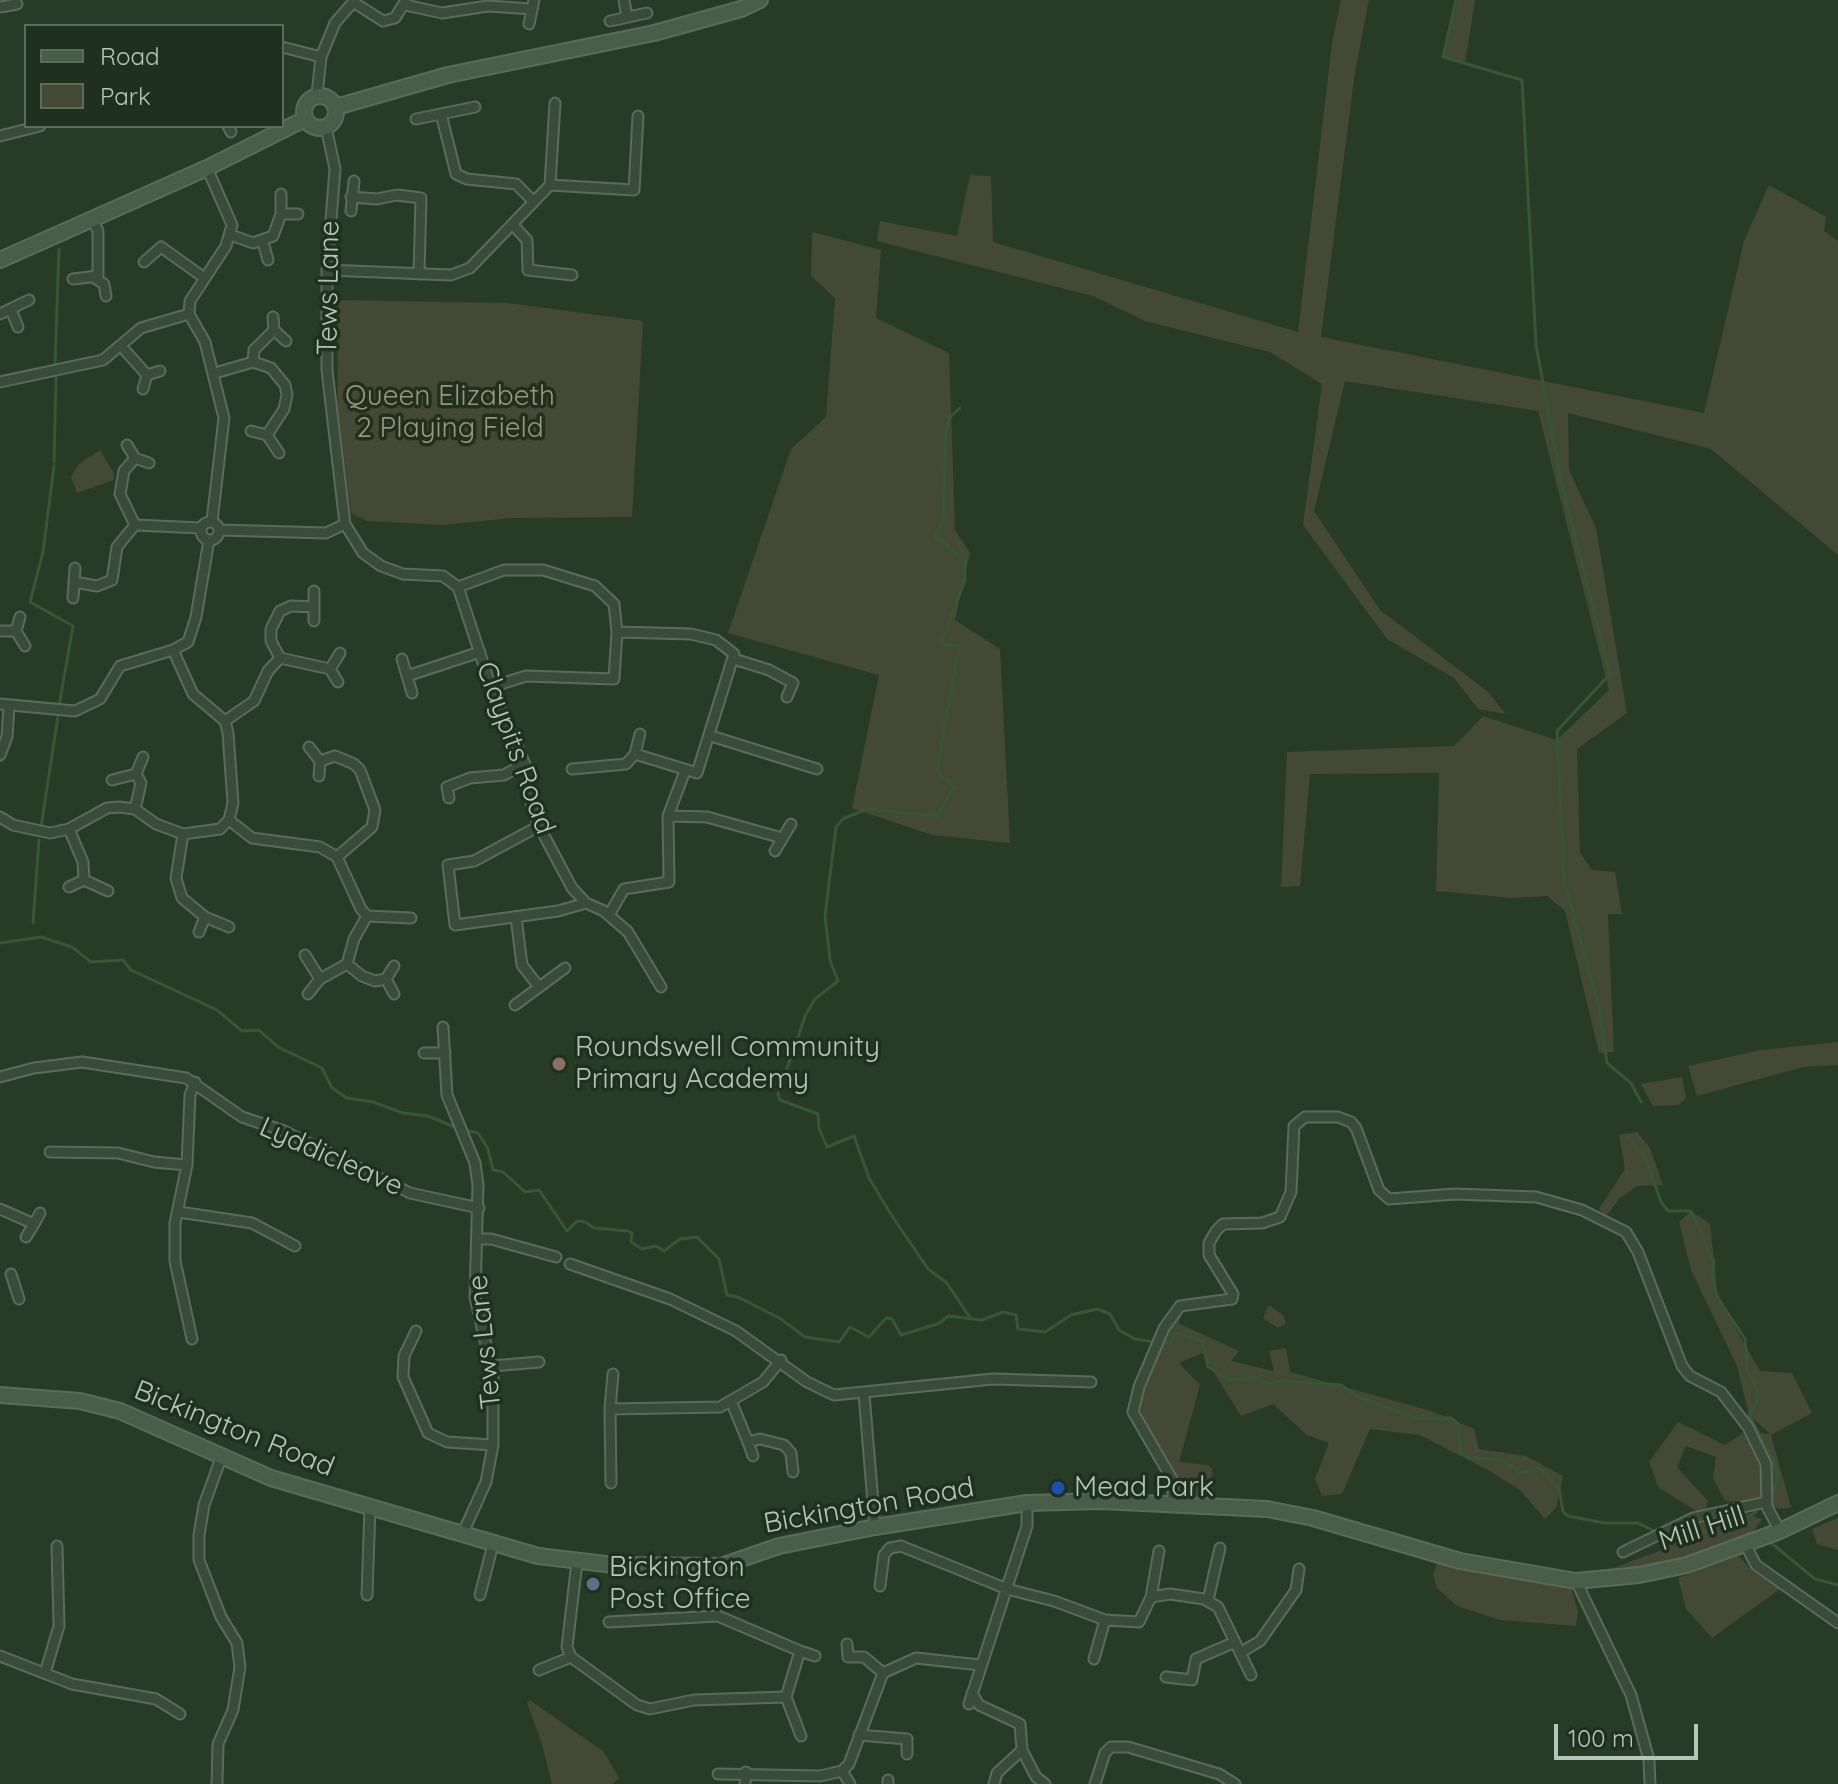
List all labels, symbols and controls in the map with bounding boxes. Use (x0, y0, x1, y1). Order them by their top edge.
legend (24, 24, 284, 128)
text: Road (100, 41, 160, 71)
text: Park (100, 81, 151, 111)
street label: Tews Lane (311, 220, 347, 356)
park label: Queen Elizabeth 2 Playing Field (345, 380, 555, 446)
street label: Claypits Road (468, 657, 562, 839)
place label: Roundswell Community Primary Academy (575, 1031, 880, 1097)
marker: Roundswell Community Primary Academy (550, 1055, 568, 1073)
street label: Lyddicleave (254, 1110, 408, 1204)
street label: Tews Lane (461, 1273, 509, 1411)
street label: Bickington Road (129, 1374, 339, 1484)
street label: Bickington Road (761, 1471, 977, 1541)
place label: Mead Park (1074, 1471, 1214, 1505)
marker: Mead Park (1049, 1479, 1067, 1497)
street label: Mill Hill (1655, 1499, 1749, 1559)
place label: Bickington Post Office (609, 1551, 750, 1617)
marker: Bickington Post Office (584, 1575, 602, 1593)
scale bar (1558, 1708, 1702, 1758)
text: 100 m (1568, 1723, 1634, 1753)

